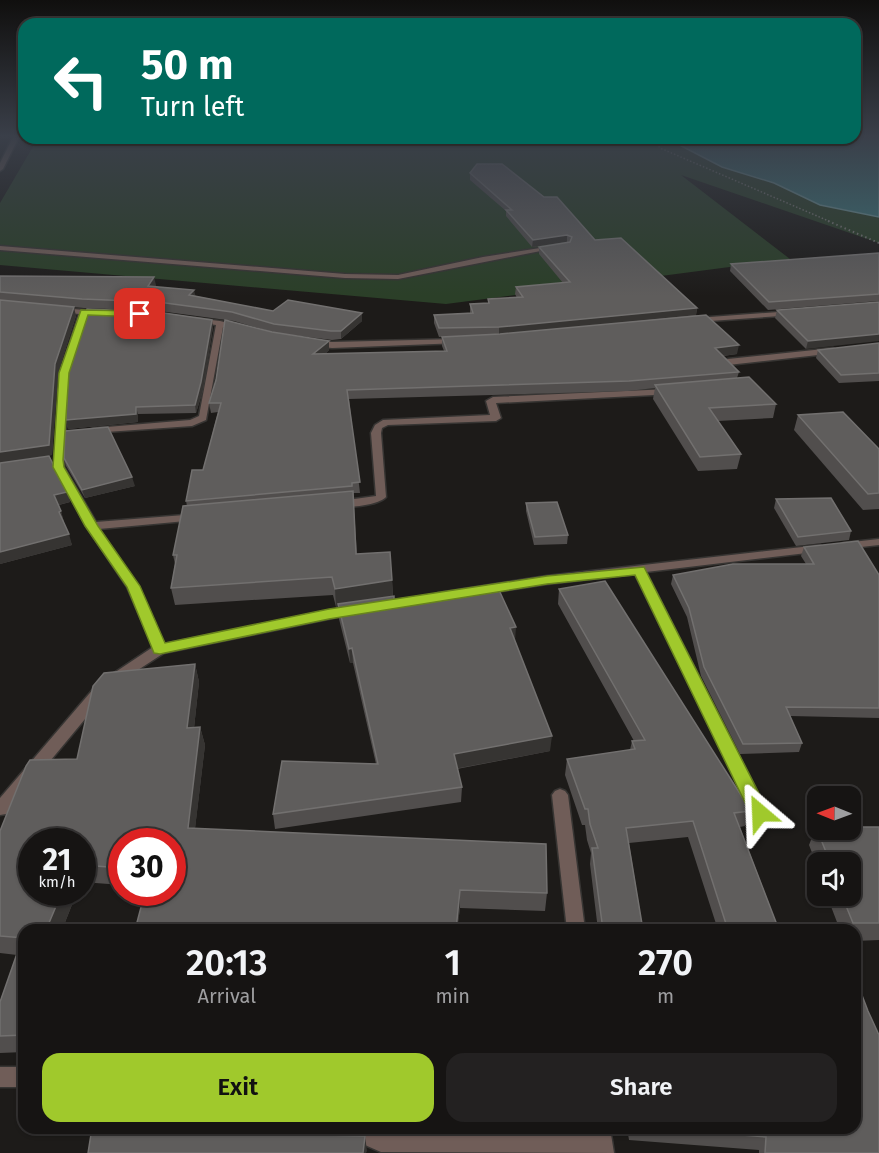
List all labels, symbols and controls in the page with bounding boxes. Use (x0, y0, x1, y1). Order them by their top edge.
text: 50 m (141, 40, 234, 90)
icon: left (42, 42, 120, 120)
text: Turn left (141, 91, 244, 123)
pin (114, 288, 165, 339)
icon: arrive (123, 297, 156, 330)
position arrow (728, 781, 792, 845)
north arrow (807, 786, 861, 840)
map controls (807, 786, 861, 906)
speed limit sign: 30 (108, 828, 186, 906)
text: 21 (43, 842, 71, 878)
button: sound (807, 852, 861, 906)
text: km/h (38, 873, 76, 891)
text: 20:13 (186, 941, 268, 985)
text: 1 (445, 941, 461, 985)
text: 270 (638, 941, 693, 985)
text: Arrival (197, 984, 256, 1008)
text: min (435, 984, 470, 1008)
text: m (657, 984, 674, 1008)
button: Exit (42, 1053, 434, 1122)
button: Share (446, 1053, 837, 1122)

